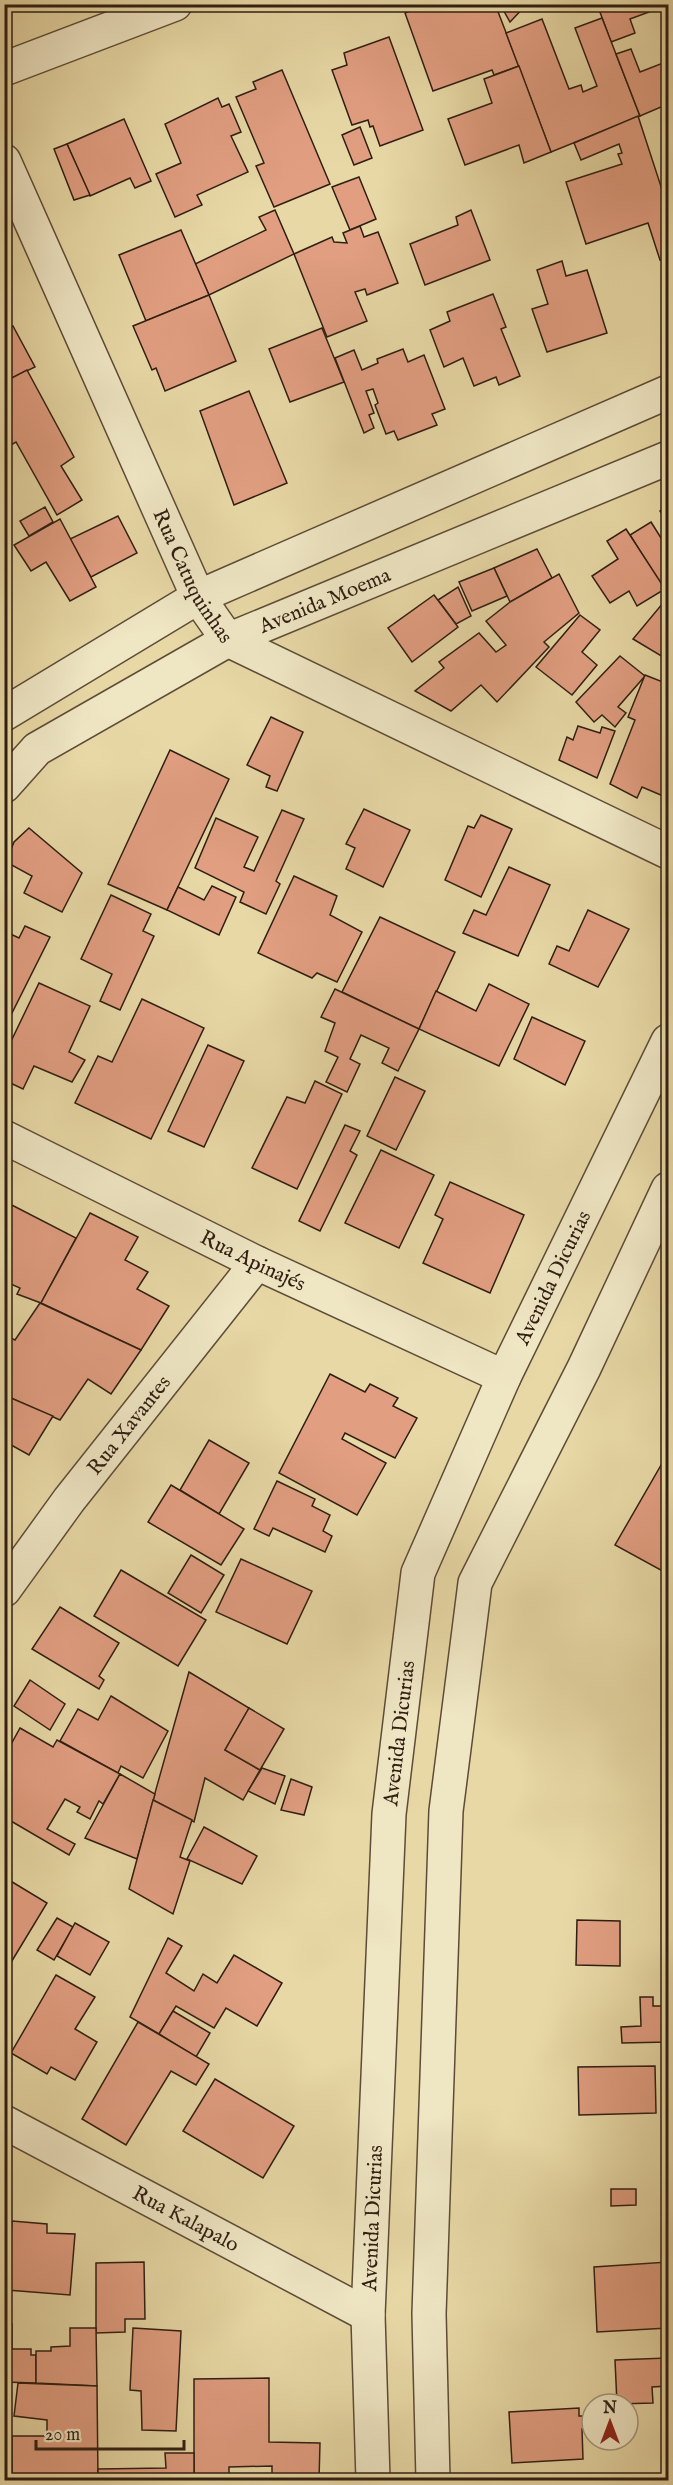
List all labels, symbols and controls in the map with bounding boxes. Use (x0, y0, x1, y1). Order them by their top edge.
street label: Rua Catuquinhas (146, 505, 238, 649)
street label: Avenida Moema (254, 562, 396, 641)
street label: Avenida Dicurias (509, 1206, 598, 1351)
street label: Rua Apinajés (195, 1225, 309, 1299)
street label: Rua Xavantes (82, 1370, 178, 1481)
street label: Avenida Dicurias (378, 1659, 422, 1809)
street label: Avenida Dicurias (357, 2145, 390, 2293)
street label: Rua Kalapalo (127, 2180, 243, 2259)
north arrow (580, 2392, 640, 2452)
text: N (602, 2399, 617, 2419)
scale bar (36, 2413, 184, 2451)
text: 20 m (45, 2424, 80, 2447)

